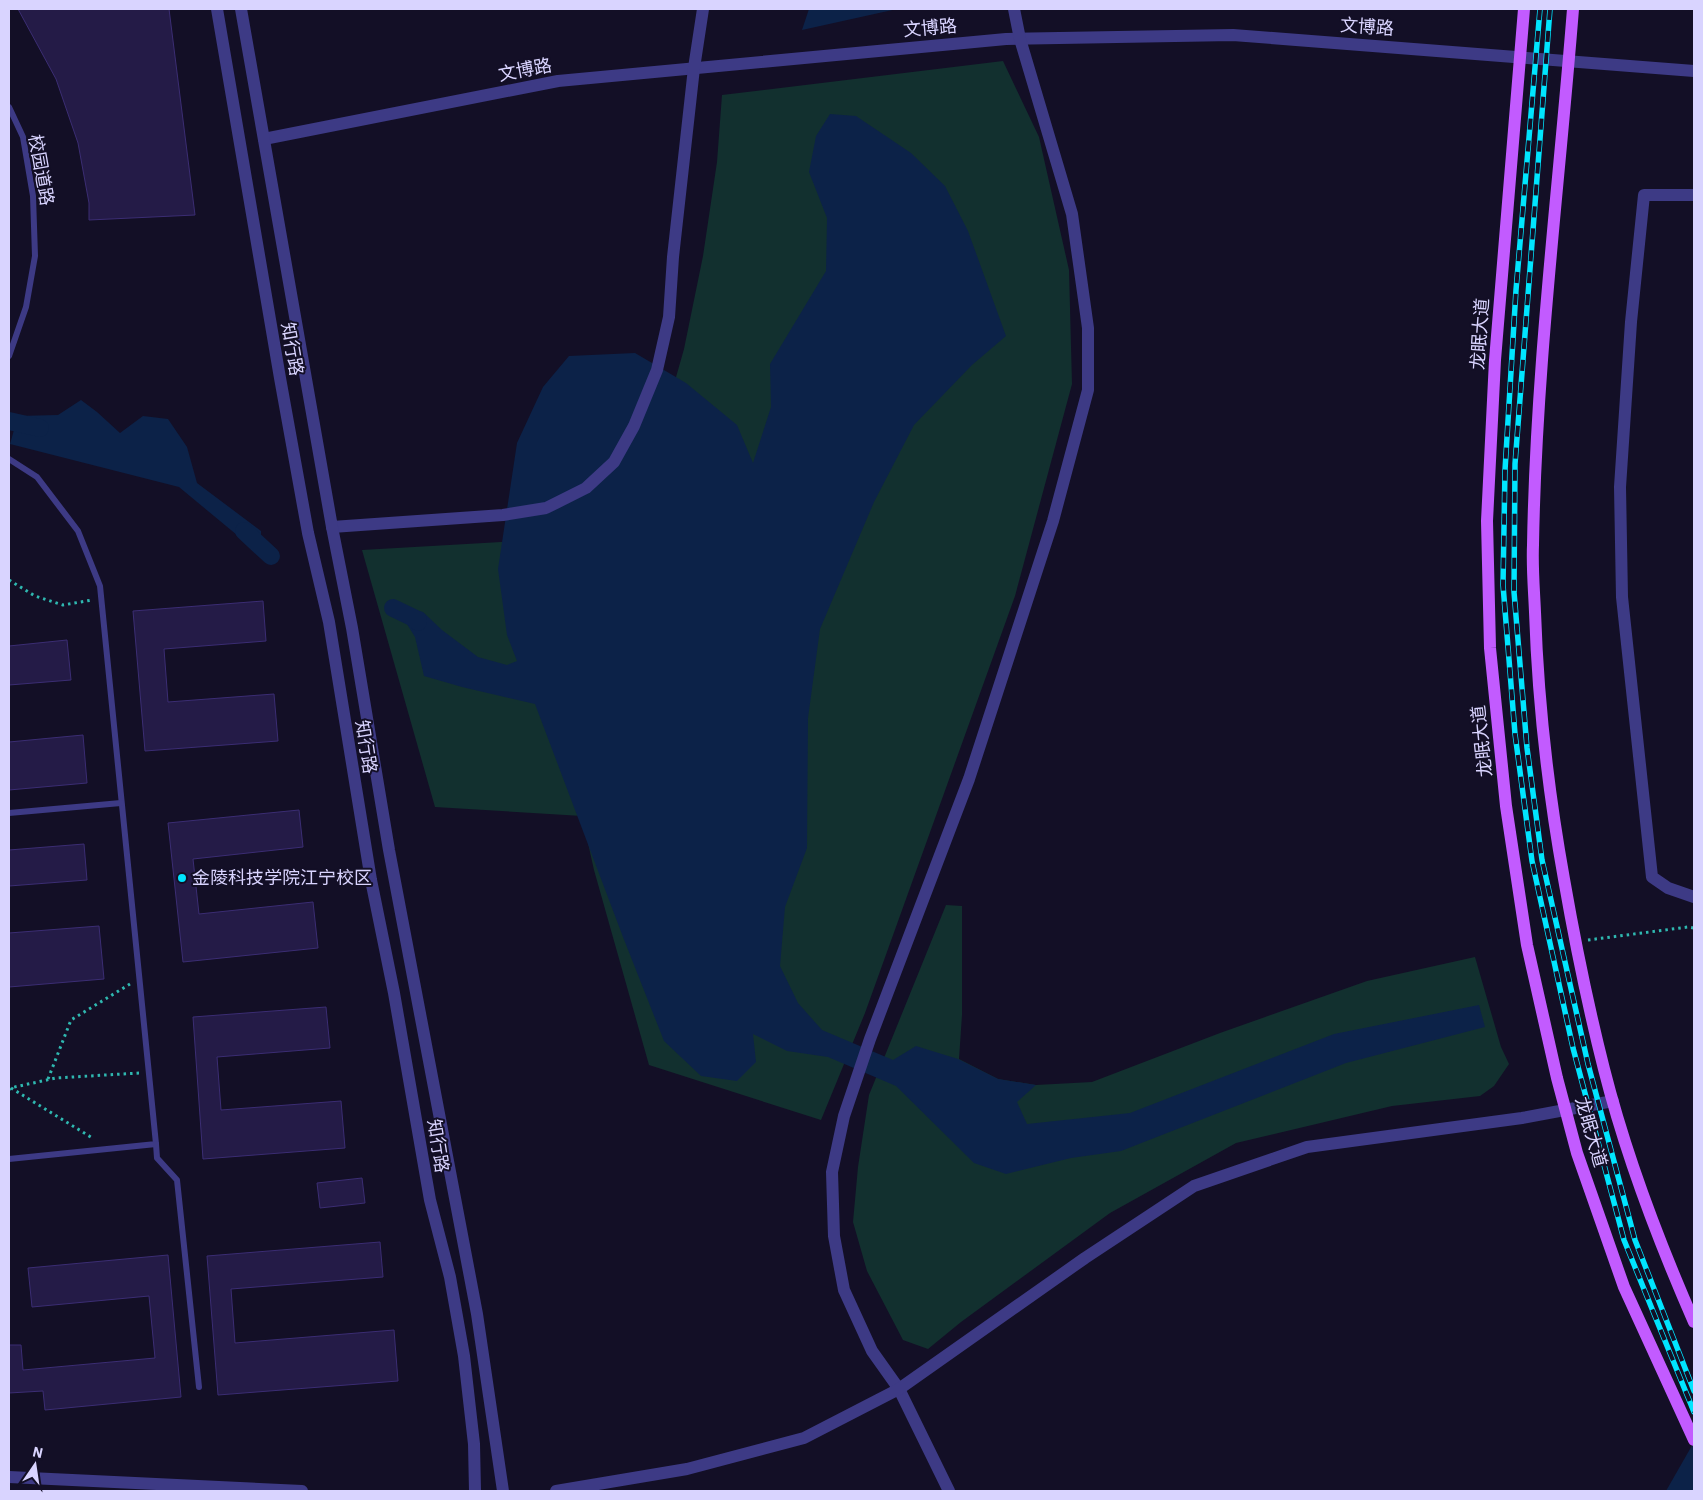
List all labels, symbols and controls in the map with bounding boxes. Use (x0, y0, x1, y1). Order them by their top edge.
street label: 文博路 (1339, 13, 1395, 40)
street label: 文博路 (902, 14, 958, 41)
street label: 文博路 (496, 53, 554, 86)
street label: 校园道路 (24, 132, 59, 207)
street label: 龙眠大道 (1466, 297, 1493, 371)
street label: 知行路 (276, 320, 309, 377)
street label: 龙眠大道 (1466, 704, 1497, 778)
street label: 知行路 (351, 718, 382, 775)
place label: 金陵科技学院江宁校区 (192, 866, 372, 889)
marker: 金陵科技学院江宁校区 (176, 872, 188, 884)
street label: 龙眠大道 (1571, 1094, 1612, 1170)
street label: 知行路 (423, 1117, 454, 1174)
north arrow (10, 1440, 60, 1490)
text: N (31, 1442, 45, 1462)

